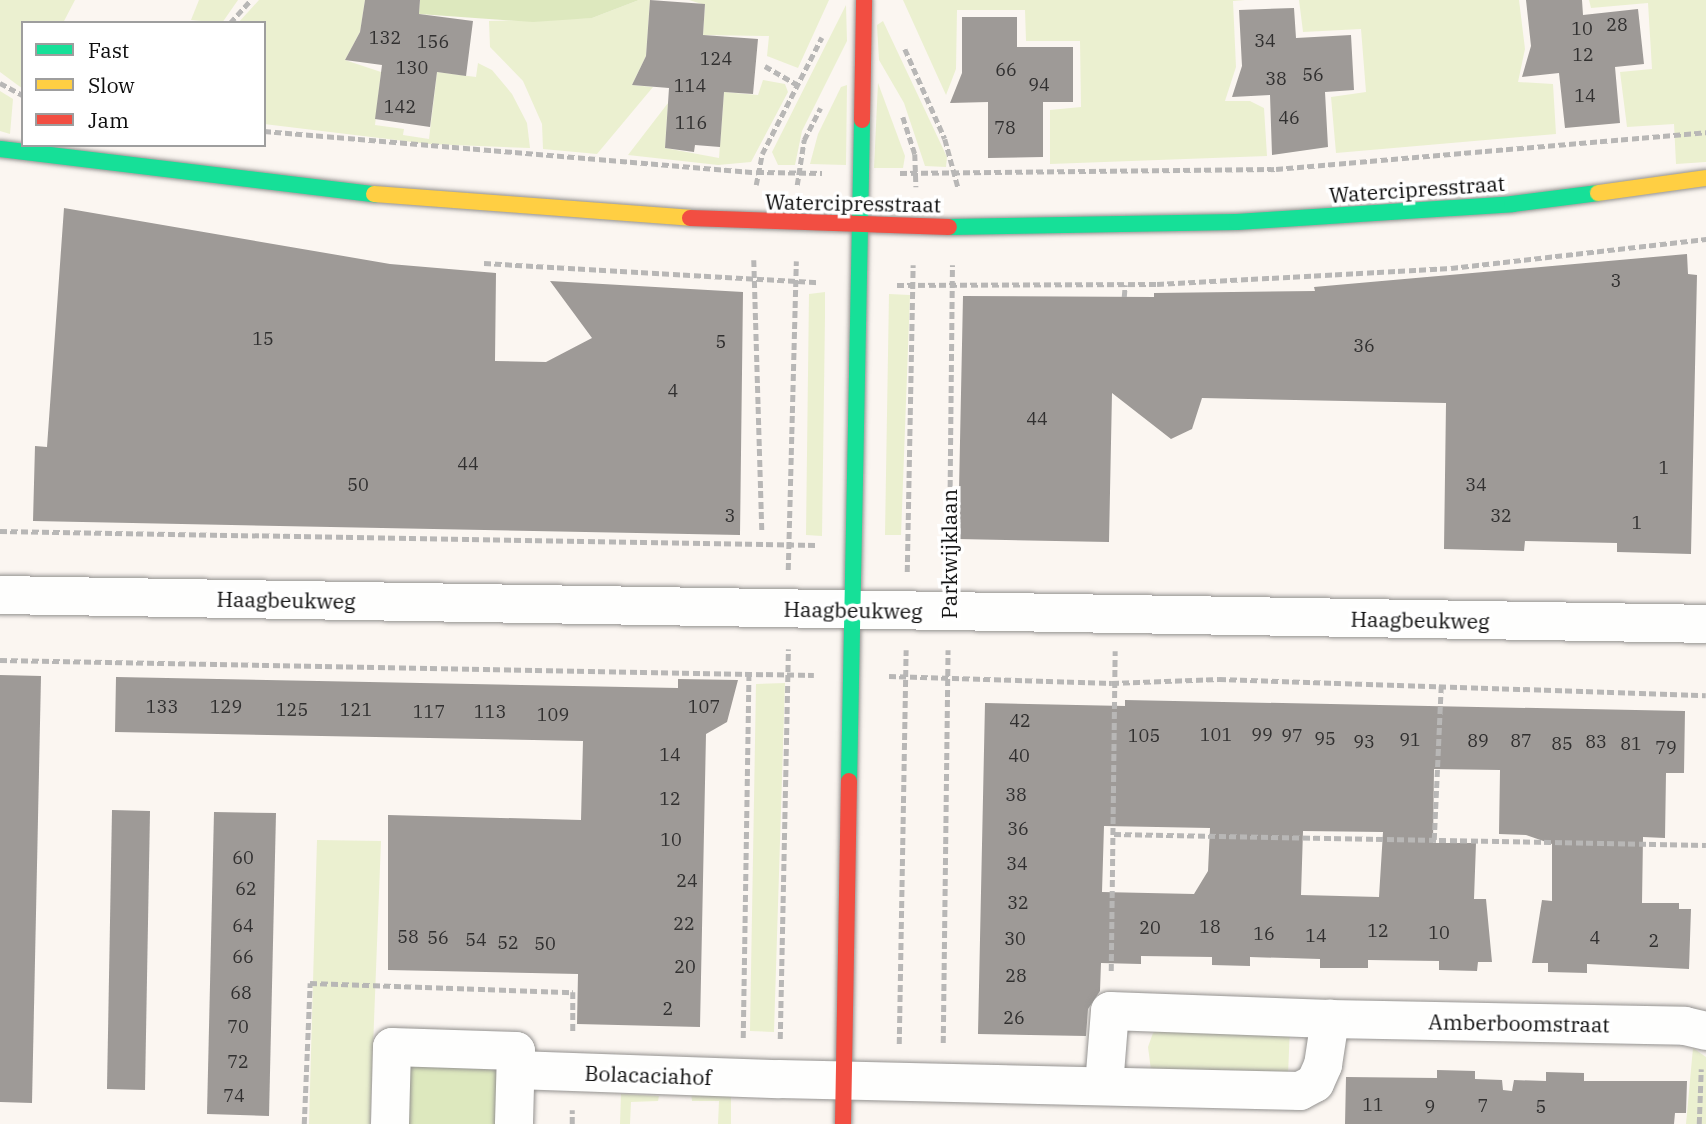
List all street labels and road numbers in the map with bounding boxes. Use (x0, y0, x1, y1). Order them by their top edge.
street label: Watercipresstraat (1328, 170, 1506, 208)
street label: Watercipresstraat (765, 189, 941, 217)
street label: Parkwijklaan (936, 489, 962, 619)
street label: Haagbeukweg (216, 586, 356, 614)
street label: Haagbeukweg (783, 596, 923, 624)
street label: Haagbeukweg (1350, 606, 1490, 634)
street label: Amberboomstraat (1428, 1009, 1610, 1037)
street label: Bolacaciahof (584, 1060, 712, 1090)

